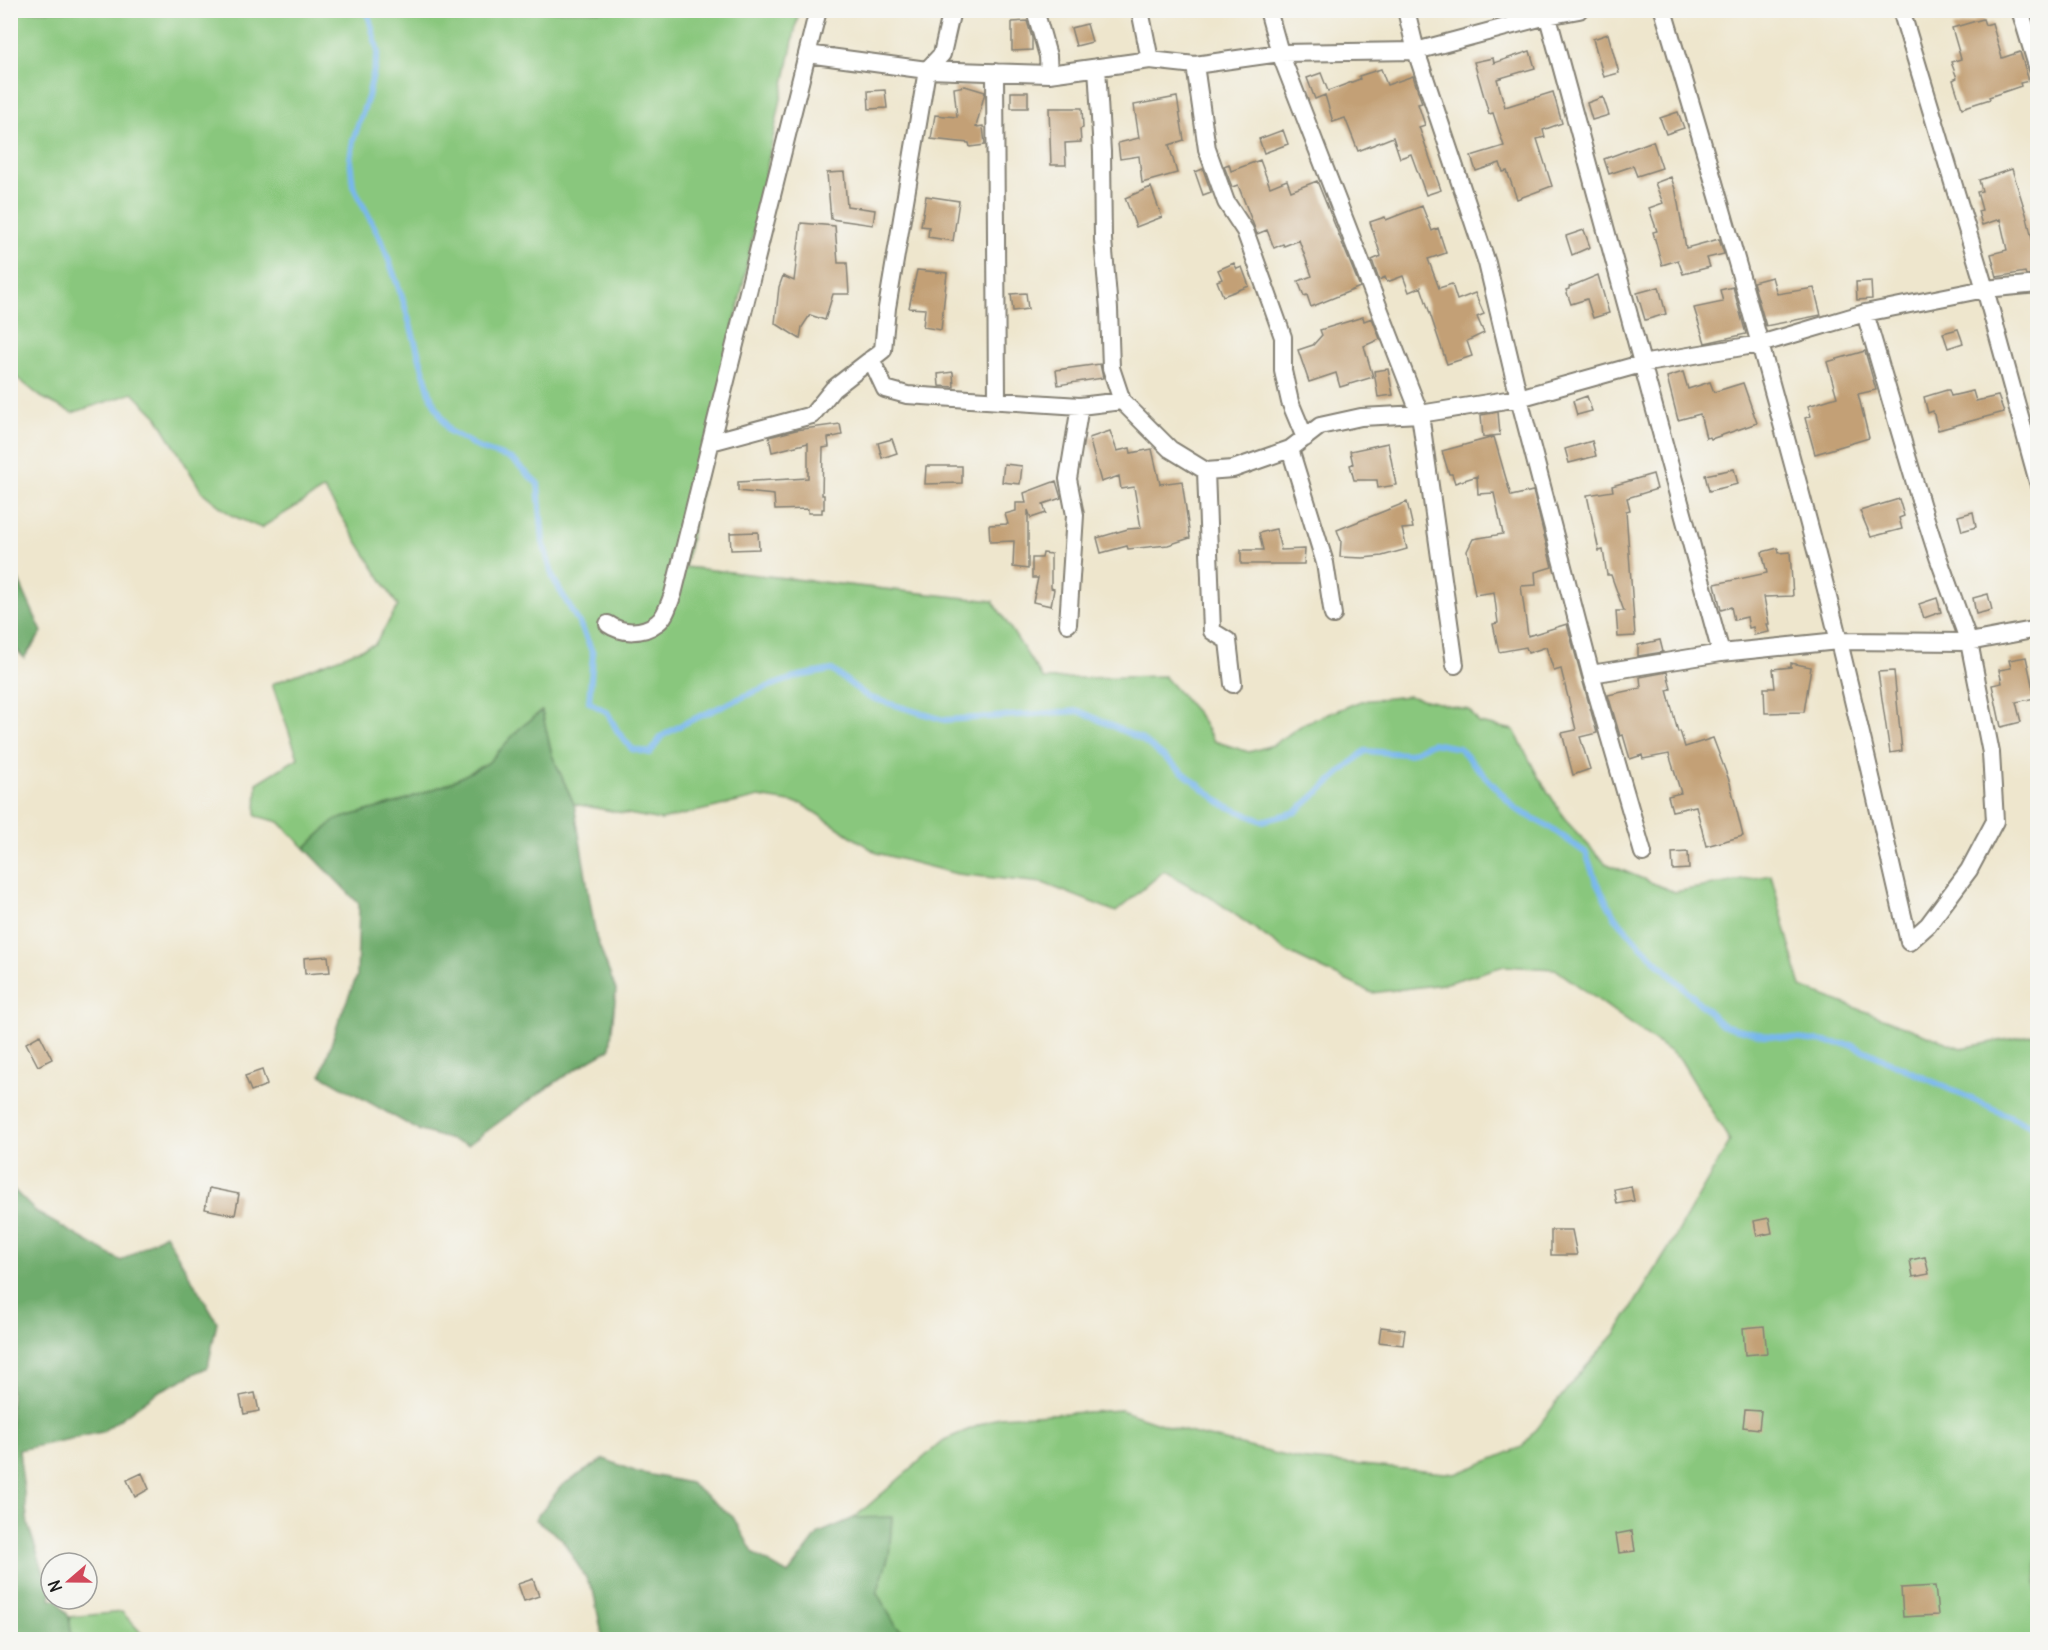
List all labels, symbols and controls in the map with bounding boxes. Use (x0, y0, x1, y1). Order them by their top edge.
north arrow (39, 1551, 99, 1611)
text: N (44, 1578, 66, 1595)

